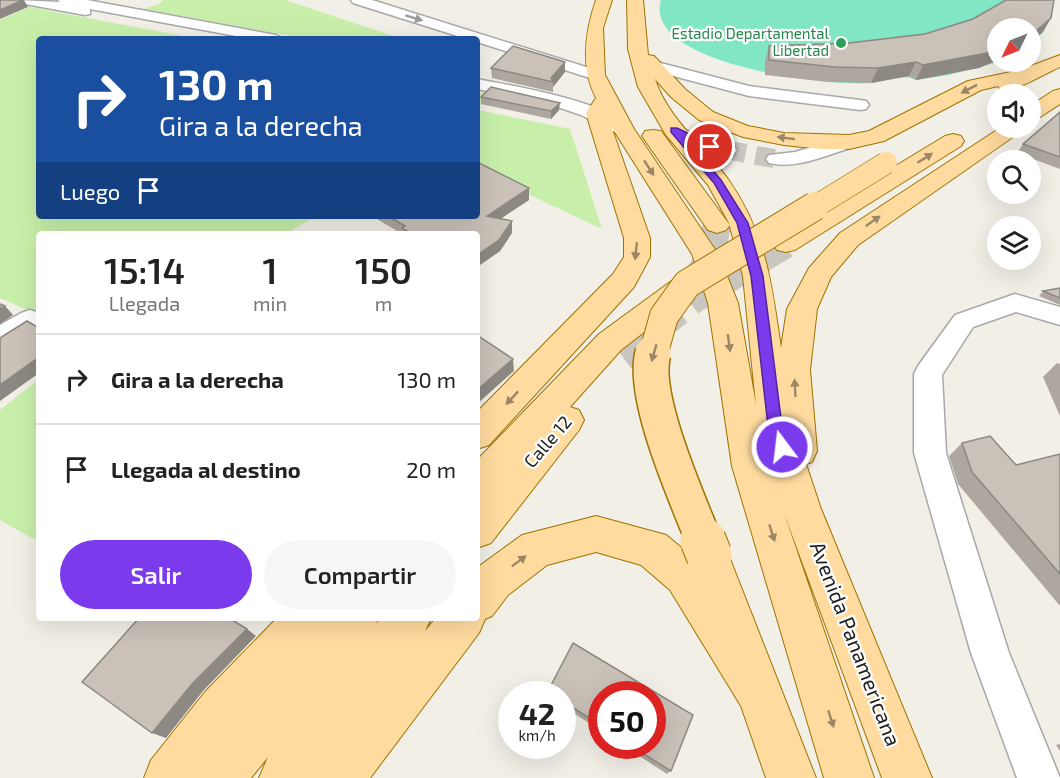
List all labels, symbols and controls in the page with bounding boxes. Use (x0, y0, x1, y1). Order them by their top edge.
one-way arrow (405, 13, 423, 23)
north arrow (987, 18, 1041, 72)
map controls (987, 18, 1041, 270)
place label: Estadio Departamental Libertad (672, 24, 830, 59)
marker: Estadio Departamental Libertad (834, 36, 848, 50)
text: 130 m (159, 58, 274, 108)
icon: right (60, 60, 138, 138)
one-way arrow (960, 84, 977, 94)
button: sound (987, 84, 1041, 138)
text: Gira a la derecha (159, 109, 363, 141)
pin (684, 121, 735, 172)
icon: arrive (693, 130, 726, 163)
one-way arrow (777, 134, 796, 143)
button: search (987, 150, 1041, 204)
one-way arrow (917, 152, 933, 163)
one-way arrow (643, 160, 655, 176)
icon: arrive (132, 174, 165, 207)
text: Luego (60, 178, 120, 204)
one-way arrow (865, 215, 881, 227)
button: layers (987, 216, 1041, 270)
one-way arrow (631, 241, 641, 260)
text: 15:14 (104, 248, 185, 291)
text: 1 (263, 248, 278, 291)
text: 150 (355, 248, 412, 291)
text: Llegada (109, 291, 180, 315)
text: min (253, 291, 287, 315)
text: m (375, 291, 392, 315)
one-way arrow (724, 334, 733, 353)
one-way arrow (649, 344, 658, 362)
icon: right (60, 363, 93, 396)
text: Gira a la derecha (111, 366, 284, 392)
text: 130 m (398, 366, 456, 392)
one-way arrow (790, 378, 799, 397)
one-way arrow (506, 390, 519, 405)
street label: Calle 12 (519, 411, 576, 472)
position arrow (750, 415, 814, 479)
icon: arrive (60, 453, 93, 486)
text: Llegada al destino (111, 456, 301, 482)
text: 20 m (406, 456, 456, 482)
one-way arrow (767, 524, 777, 542)
street label: Avenida Panamericana (806, 538, 907, 749)
button: Salir (60, 540, 252, 609)
button: Compartir (264, 540, 456, 609)
one-way arrow (511, 555, 527, 568)
speed limit sign: 50 (588, 681, 666, 759)
text: 42 (519, 695, 555, 731)
one-way arrow (826, 710, 836, 728)
text: km/h (518, 726, 556, 744)

